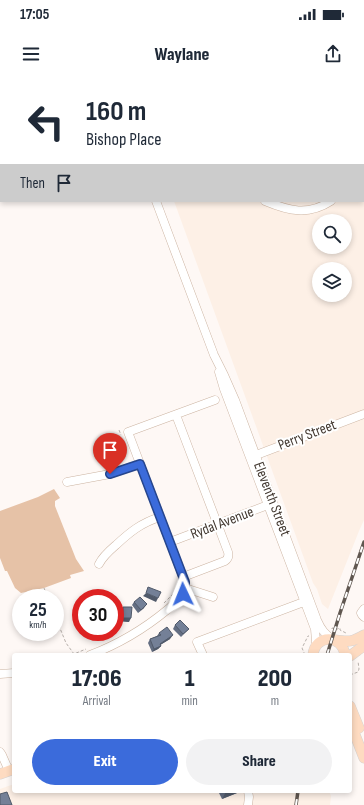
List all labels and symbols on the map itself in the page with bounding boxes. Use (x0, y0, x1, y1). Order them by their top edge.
street label: Perry Street (275, 415, 339, 455)
pin (93, 433, 127, 474)
street label: Eleventh Street (249, 459, 295, 539)
street label: Rydal Avenue (188, 502, 256, 544)
position arrow (162, 573, 204, 615)
speed limit sign: 30 (72, 589, 124, 641)

